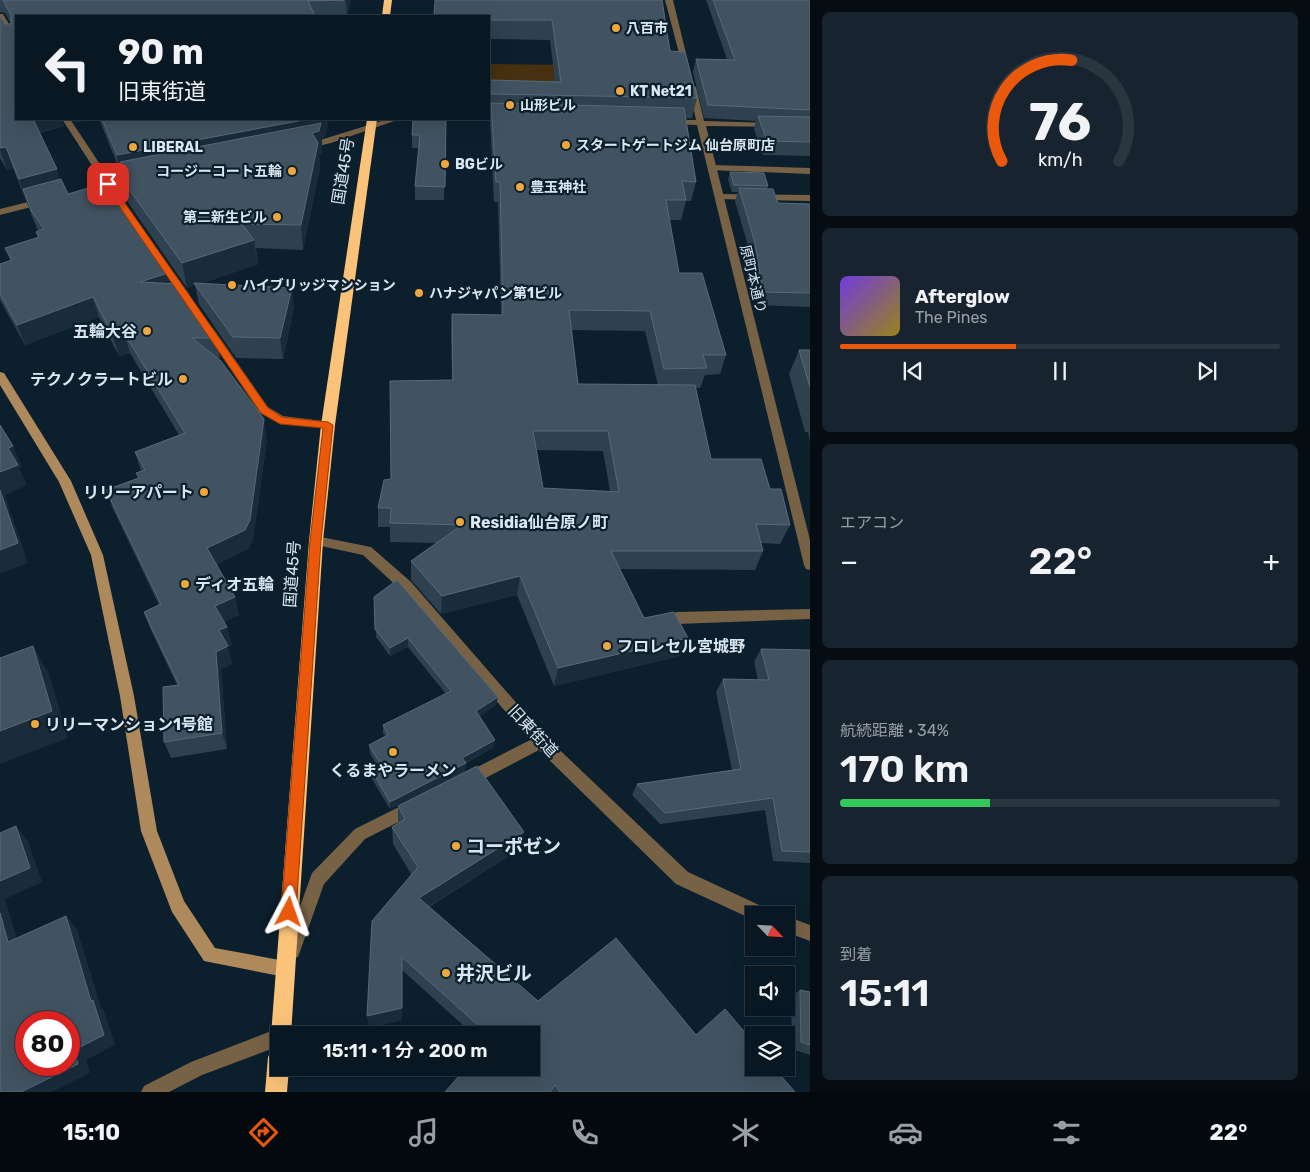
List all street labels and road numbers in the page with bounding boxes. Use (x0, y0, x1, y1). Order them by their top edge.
street label: 国道45号 (328, 136, 358, 206)
street label: 原町本通り (736, 243, 770, 315)
street label: 国道45号 (280, 540, 304, 608)
street label: 旧東街道 (504, 701, 562, 761)

